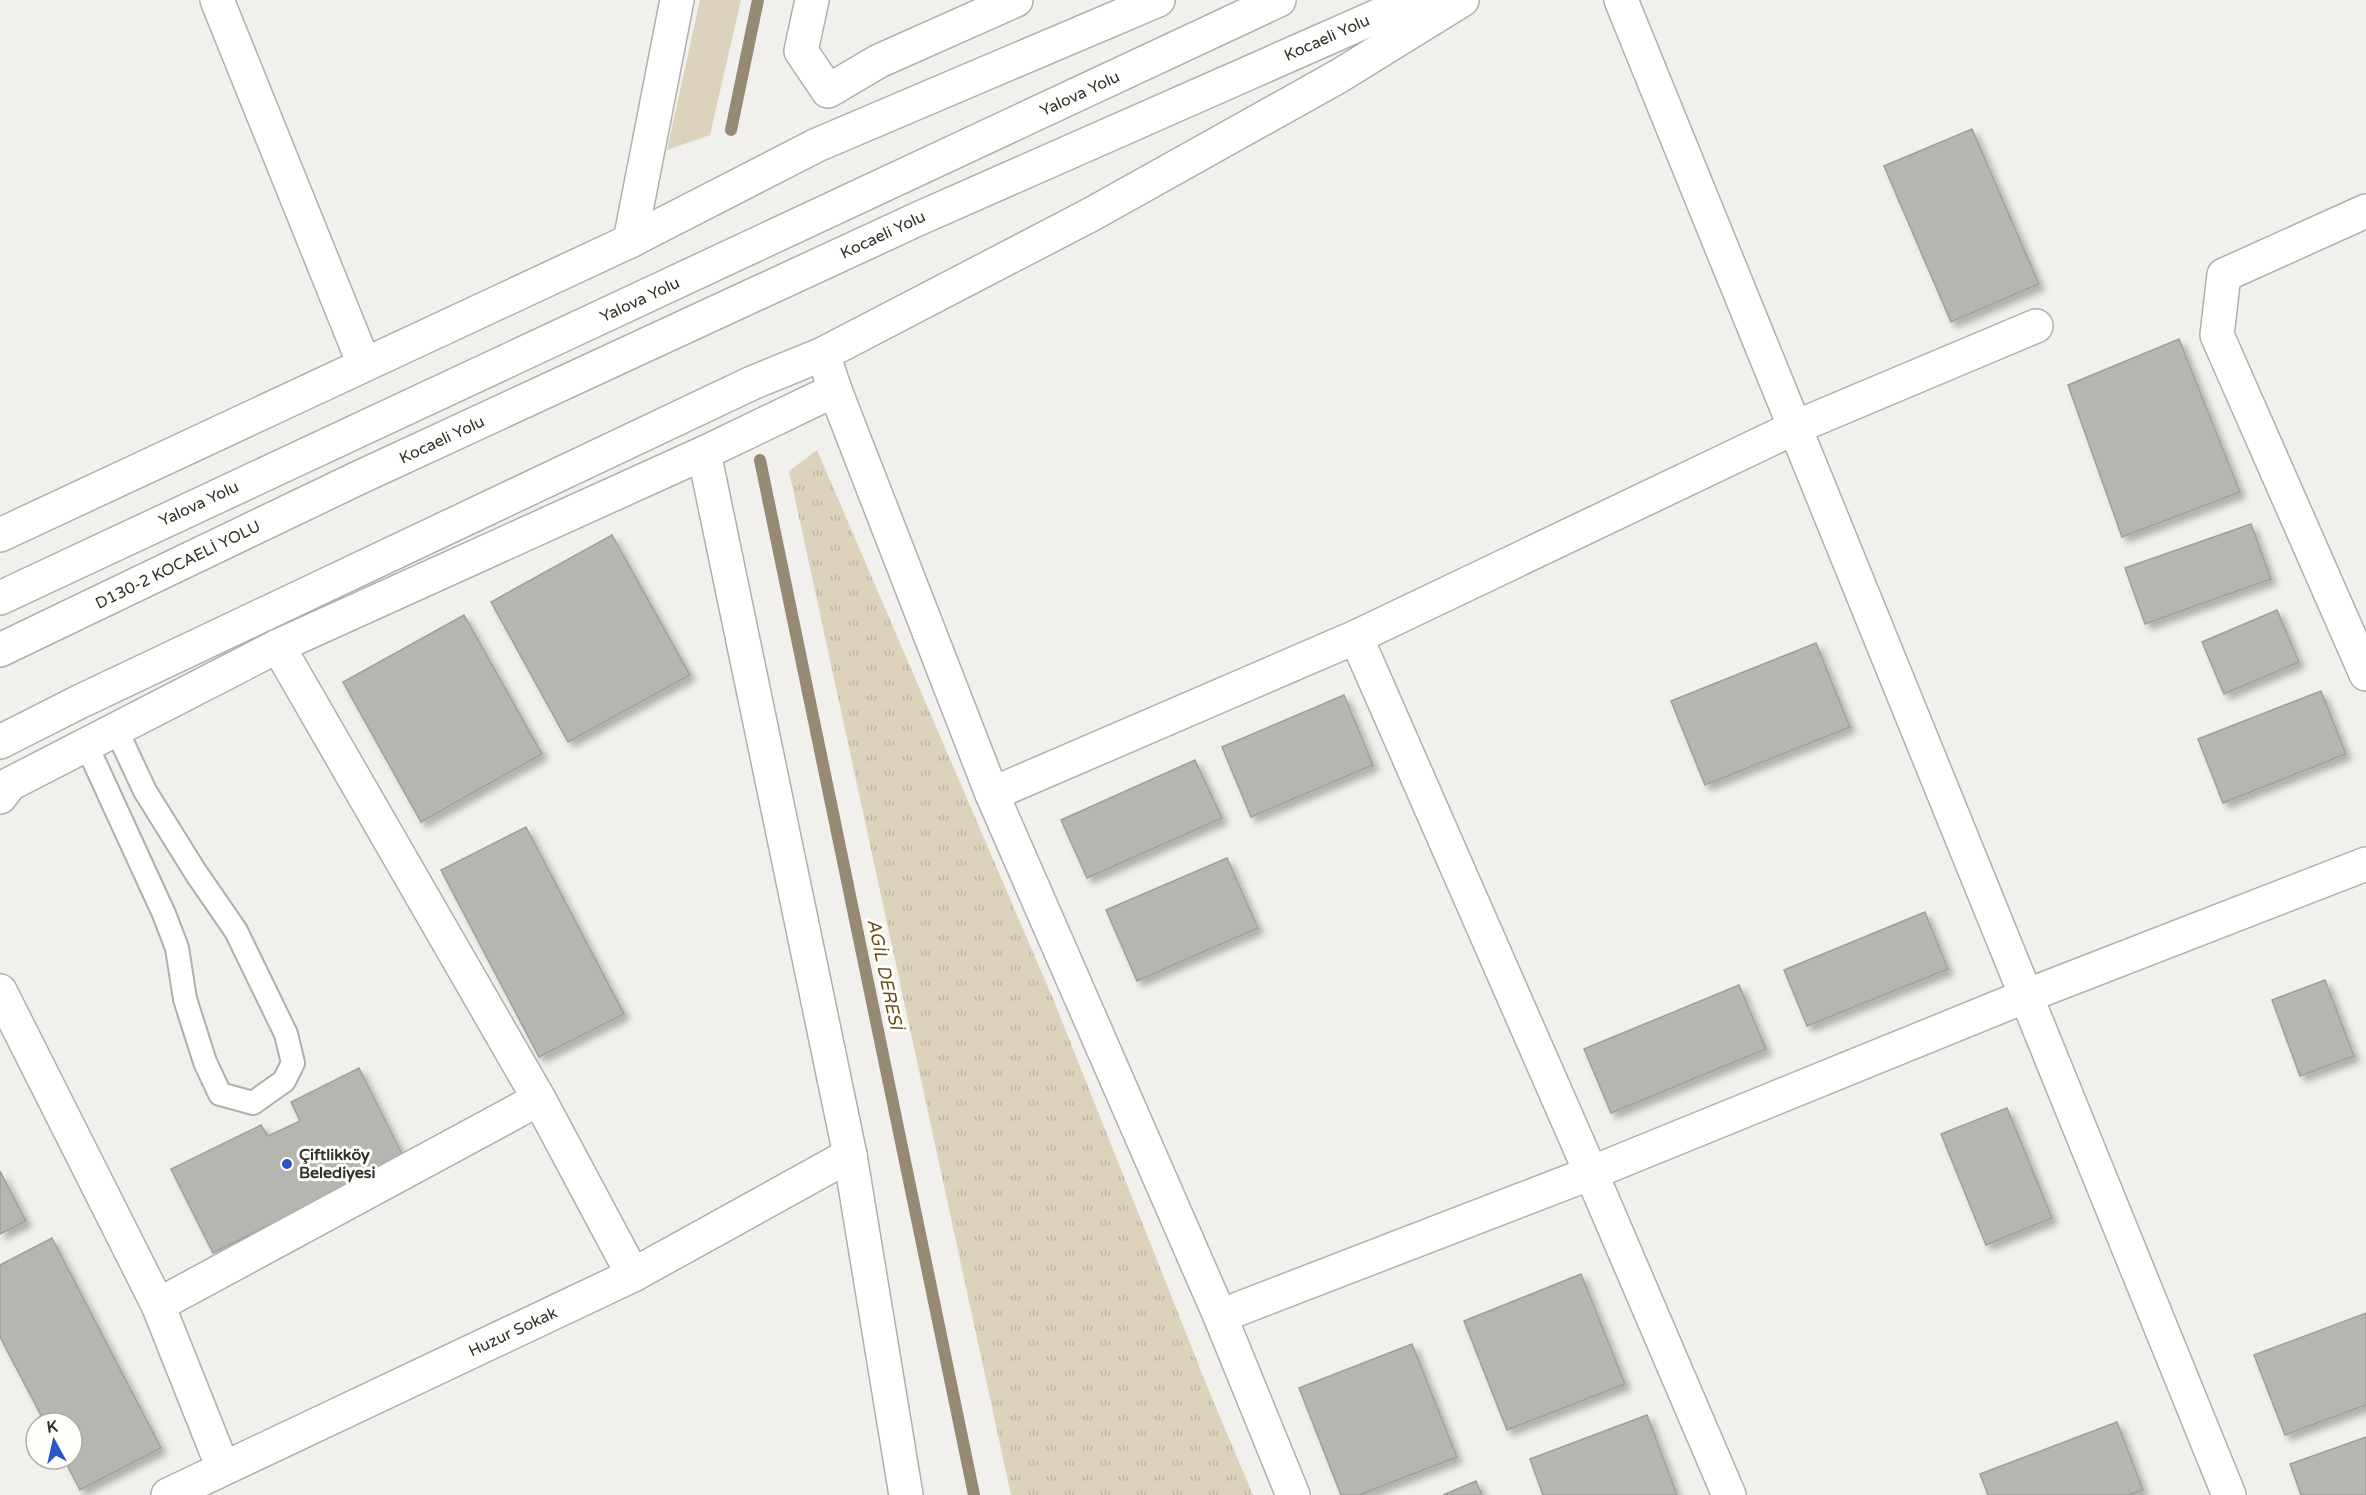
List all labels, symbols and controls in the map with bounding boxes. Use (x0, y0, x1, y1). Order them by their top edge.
street label: Kocaeli̇ Yolu (1281, 10, 1373, 66)
street label: Yalova Yolu (1037, 67, 1123, 121)
street label: Kocaeli̇ Yolu (837, 207, 929, 263)
street label: Yalova Yolu (597, 273, 683, 327)
street label: Kocaeli̇ Yolu (396, 412, 488, 468)
street label: Yalova Yolu (156, 477, 242, 531)
street label: D130-2 KOCAELİ YOLU (92, 516, 264, 614)
water label: AGİL DERESİ (863, 917, 908, 1034)
place label: Çiftlikköy Belediyesi (299, 1145, 375, 1183)
marker: Çiftlikköy Belediyesi (280, 1157, 294, 1171)
street label: Huzur Sokak (466, 1303, 561, 1361)
north arrow (24, 1411, 84, 1471)
text: K (45, 1416, 59, 1438)

